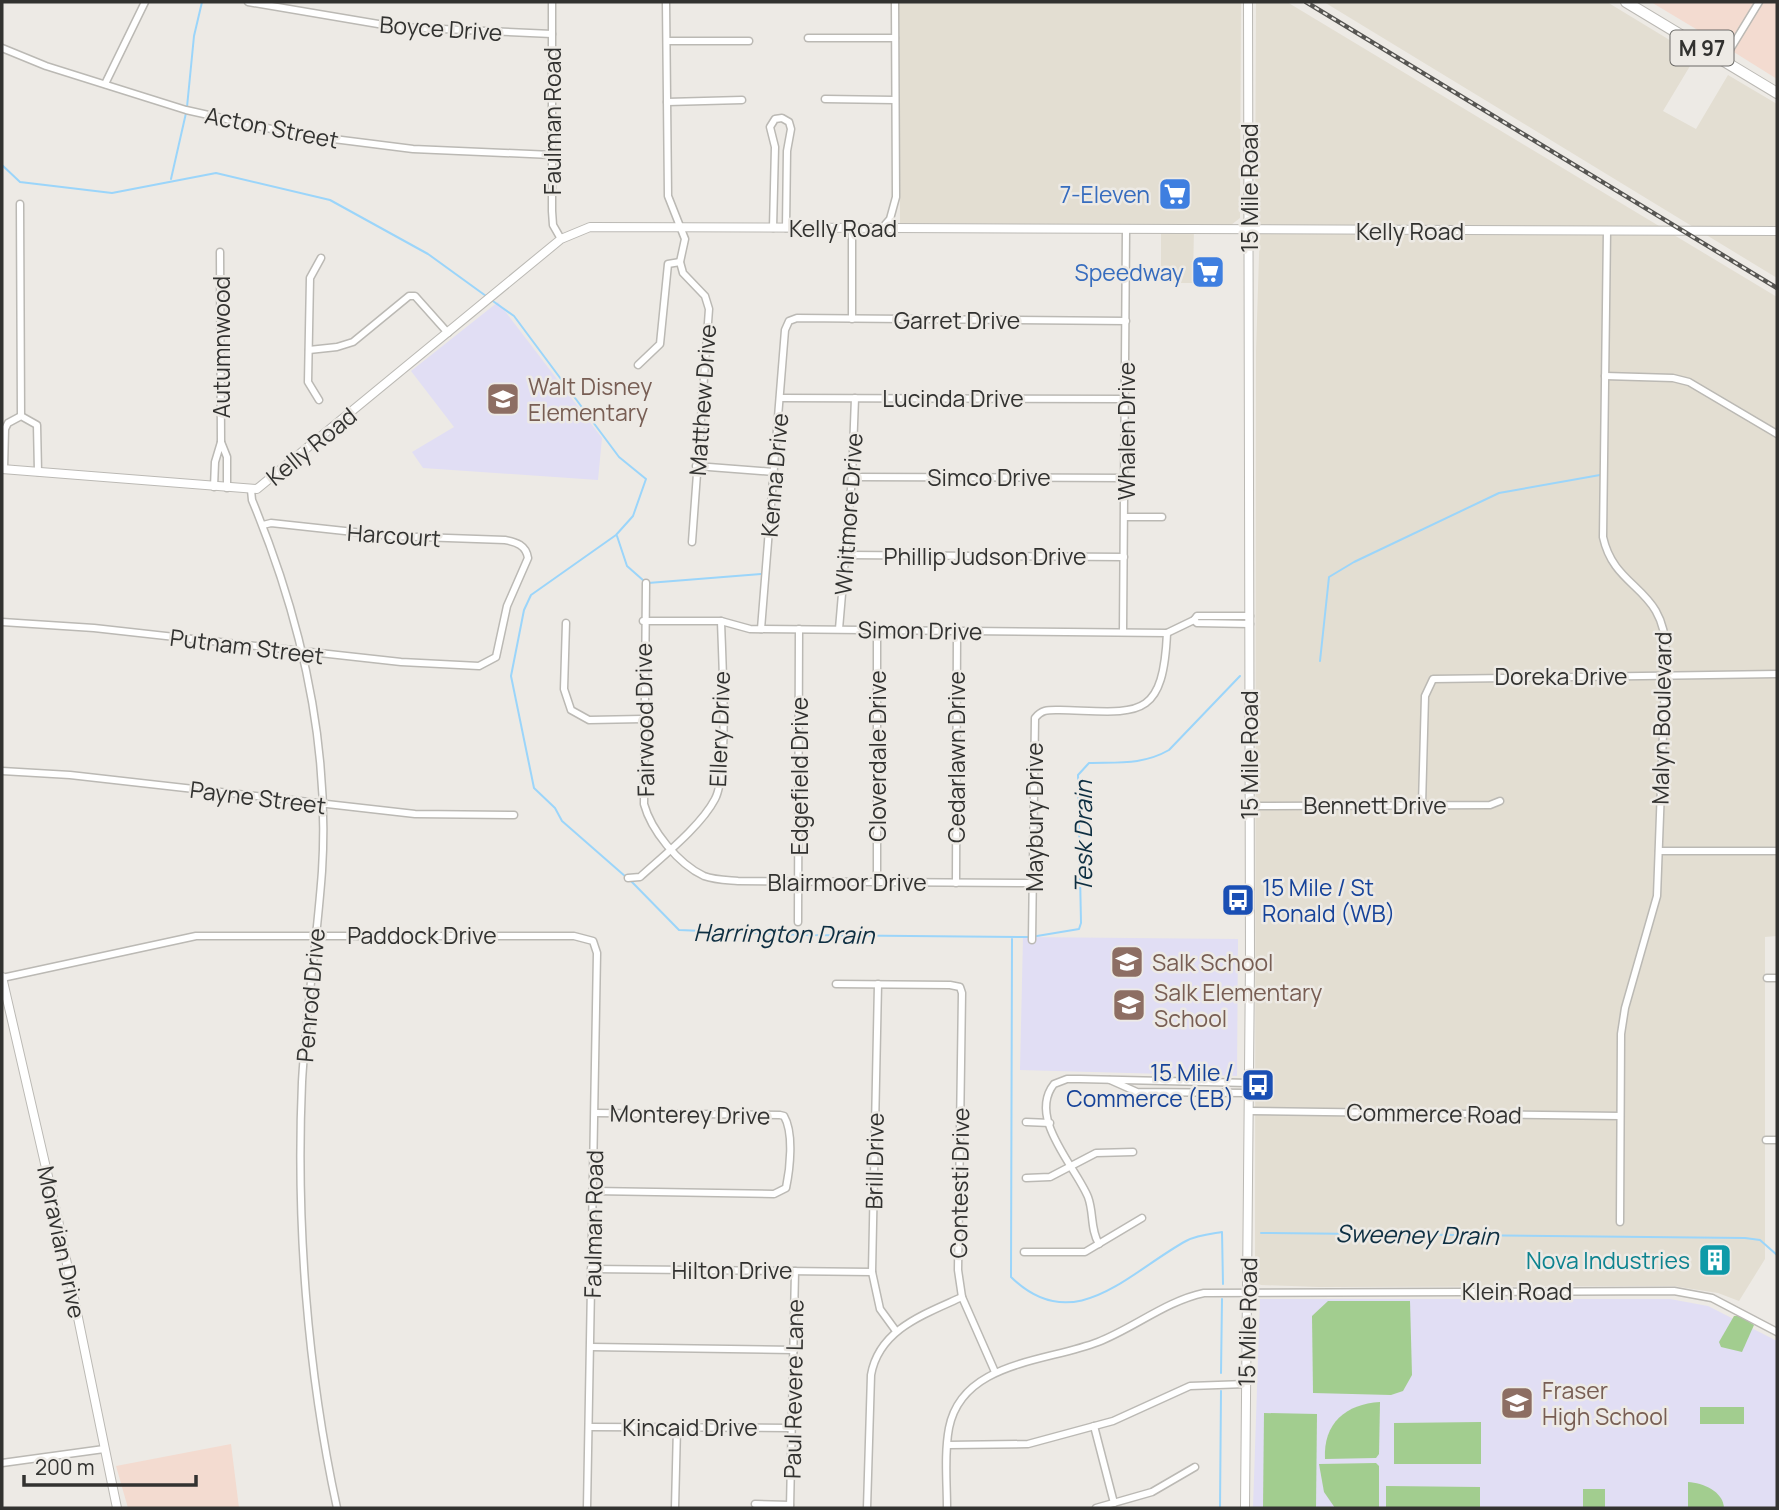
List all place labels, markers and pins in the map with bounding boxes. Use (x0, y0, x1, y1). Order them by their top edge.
supermarket icon: 7-Eleven (1156, 175, 1194, 213)
place label: 7-Eleven (1060, 178, 1150, 210)
supermarket icon: Speedway (1189, 253, 1227, 291)
place label: Speedway (1075, 256, 1184, 288)
place label: Walt Disney Elementary (528, 370, 652, 428)
school or university icon: Walt Disney Elementary (484, 380, 522, 418)
place label: 15 Mile / St Ronald (WB) (1262, 871, 1395, 929)
bus stop icon: 15 Mile / St Ronald (WB) (1219, 881, 1257, 919)
school or university icon: Salk School (1108, 943, 1146, 981)
place label: Salk School (1152, 946, 1274, 978)
place label: Salk Elementary School (1154, 976, 1322, 1034)
school or university icon: Salk Elementary School (1110, 986, 1148, 1024)
place label: 15 Mile / Commerce (EB) (1066, 1056, 1234, 1114)
bus stop icon: 15 Mile / Commerce (EB) (1239, 1066, 1277, 1104)
building icon: Nova Industries (1696, 1241, 1734, 1279)
place label: Nova Industries (1526, 1244, 1690, 1276)
place label: Fraser High School (1542, 1374, 1668, 1432)
school or university icon: Fraser High School (1498, 1384, 1536, 1422)

